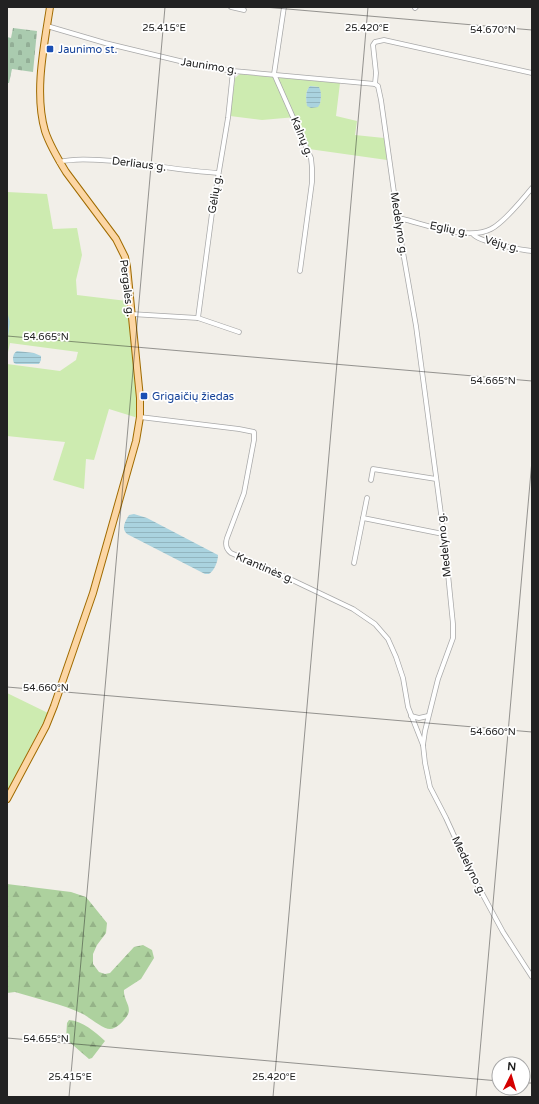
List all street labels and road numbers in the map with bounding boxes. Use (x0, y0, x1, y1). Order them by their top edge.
street label: Jaunimo g. (180, 55, 238, 77)
street label: Kalnų g. (288, 115, 316, 159)
street label: Derliaus g. (111, 154, 167, 174)
street label: Gėlių g. (205, 173, 225, 214)
street label: Medelyno g. (388, 191, 410, 257)
street label: Eglių g. (429, 219, 469, 239)
street label: Vėjų g. (483, 233, 521, 255)
street label: Pergalės g. (117, 259, 137, 317)
street label: Medelyno g. (434, 512, 454, 578)
street label: Krantinės g. (234, 550, 296, 586)
street label: Medelyno g. (449, 834, 489, 898)

